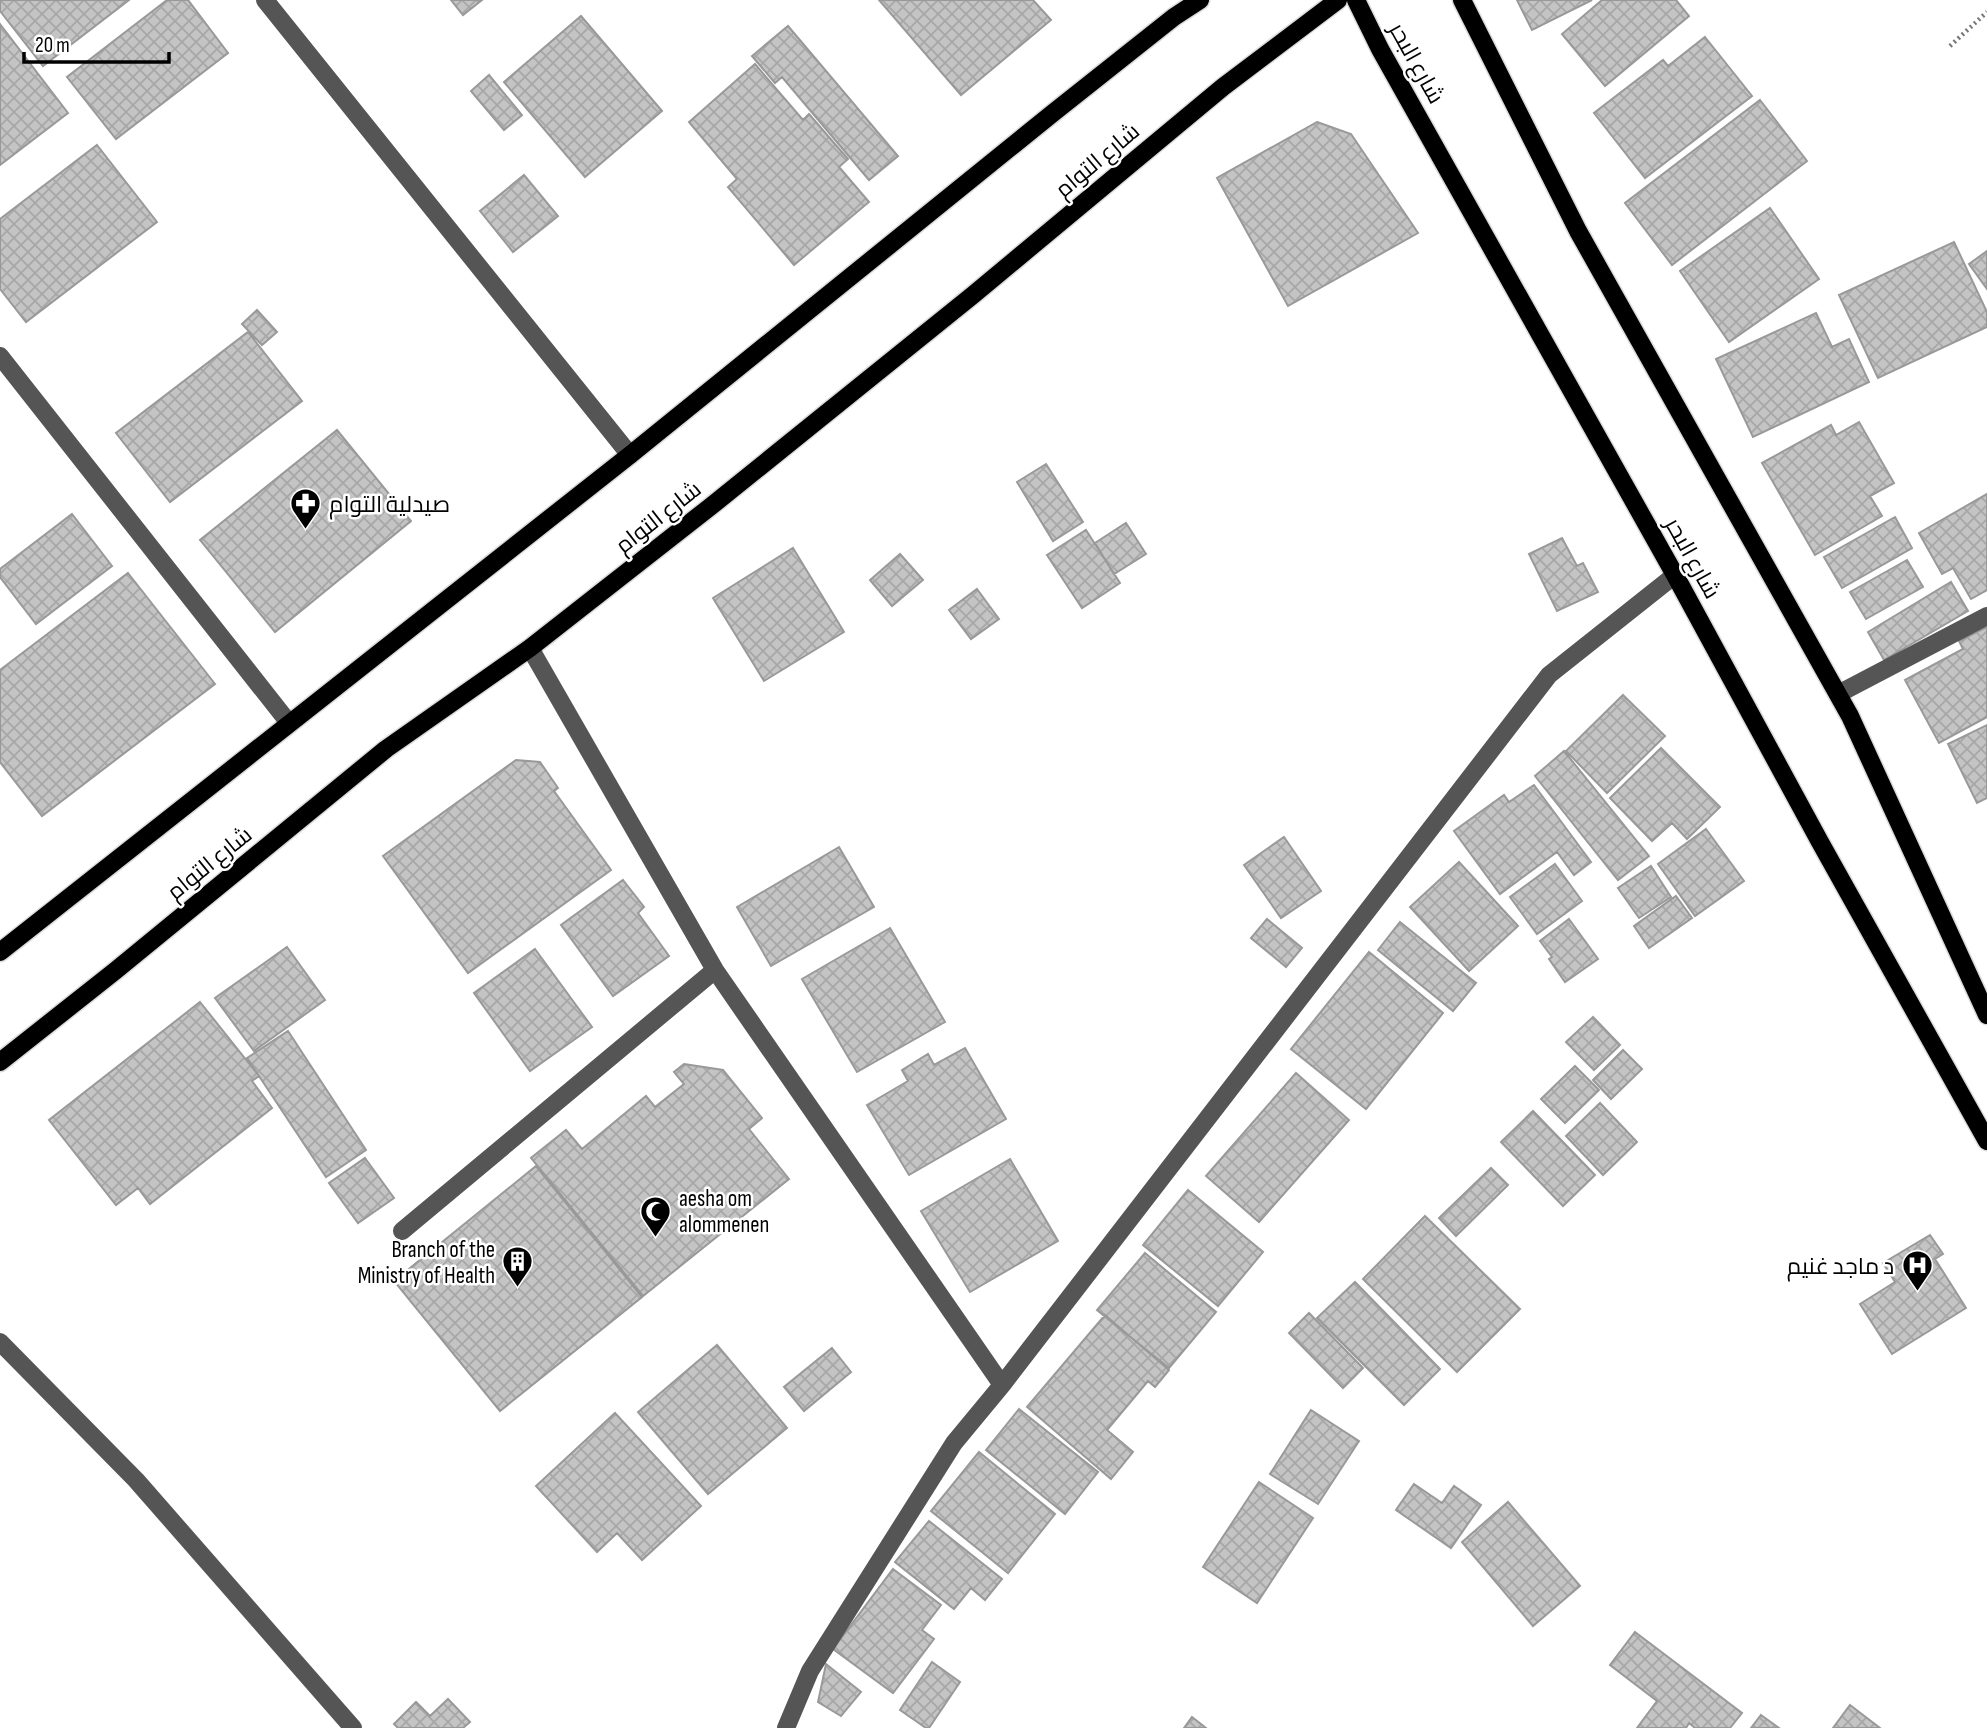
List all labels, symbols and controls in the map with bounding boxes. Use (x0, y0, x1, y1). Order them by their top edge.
street label: شارع البحر (1381, 16, 1450, 109)
scale bar (24, 21, 170, 65)
text: 20 m (35, 33, 70, 58)
street label: شارع التوام (1050, 117, 1146, 205)
street label: شارع التوام (610, 476, 708, 561)
pharmacy icon: صيدلية التوام (289, 487, 323, 531)
place label: صيدلية التوام (329, 491, 450, 520)
street label: شارع البحر (1657, 511, 1726, 604)
street label: شارع التوام (161, 821, 258, 907)
place label: aesha om alommenen (679, 1185, 769, 1239)
mosque icon: aesha om alommenen (639, 1194, 673, 1238)
place label: Branch of the Ministry of Health (358, 1236, 495, 1290)
building icon: Branch of the Ministry of Health (501, 1245, 535, 1289)
hospital icon: د ماجد غنيم (1900, 1249, 1934, 1293)
place label: د ماجد غنيم (1787, 1253, 1894, 1282)

